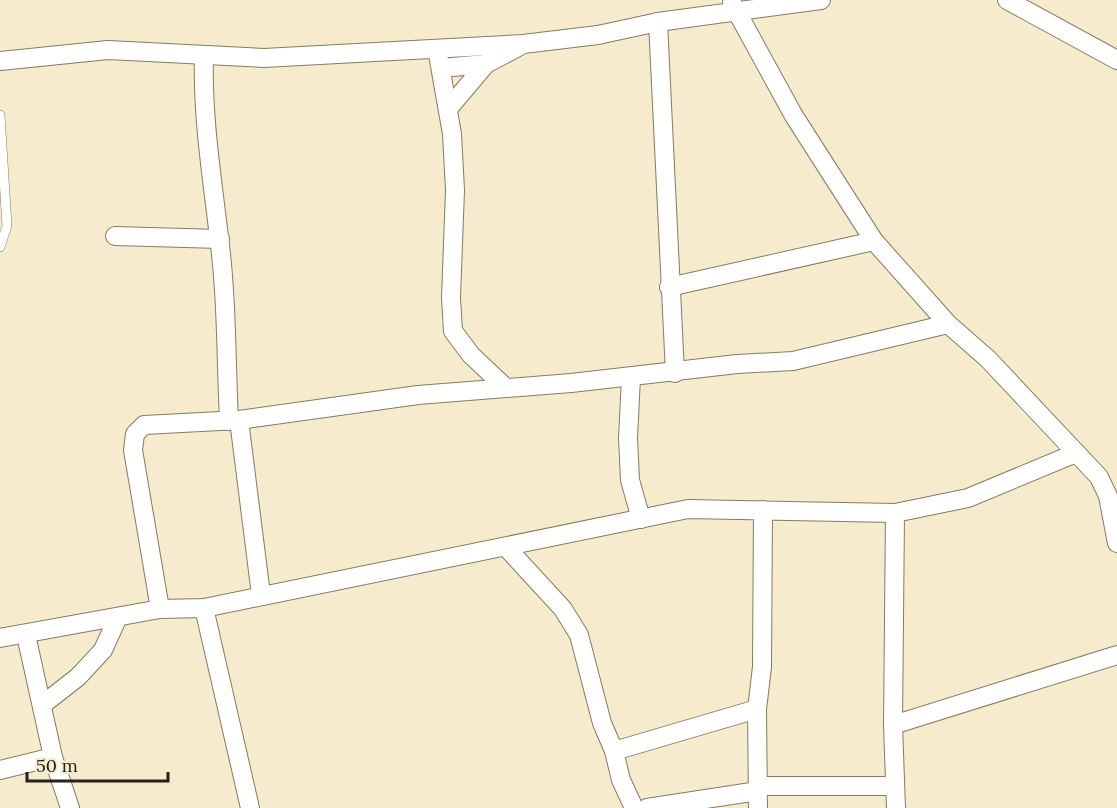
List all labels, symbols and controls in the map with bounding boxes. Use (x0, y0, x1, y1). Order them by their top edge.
scale bar (27, 745, 168, 783)
text: 50 m (36, 754, 78, 777)

